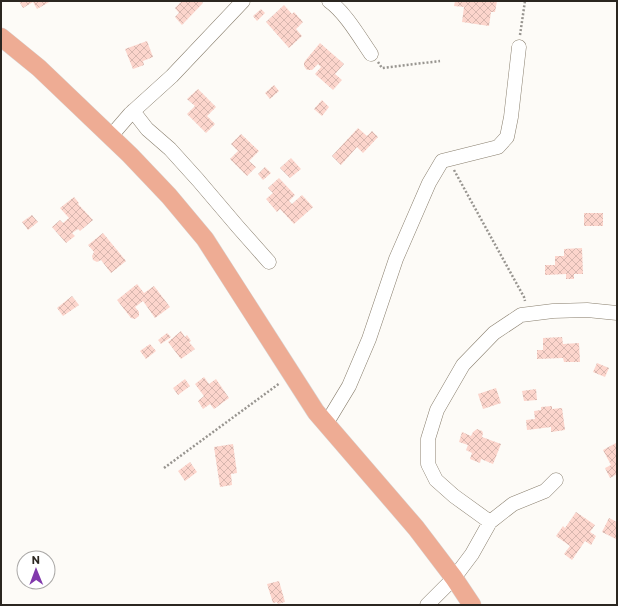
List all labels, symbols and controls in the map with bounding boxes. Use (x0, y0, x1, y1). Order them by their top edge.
north arrow (16, 550, 56, 590)
text: N (32, 553, 40, 566)

